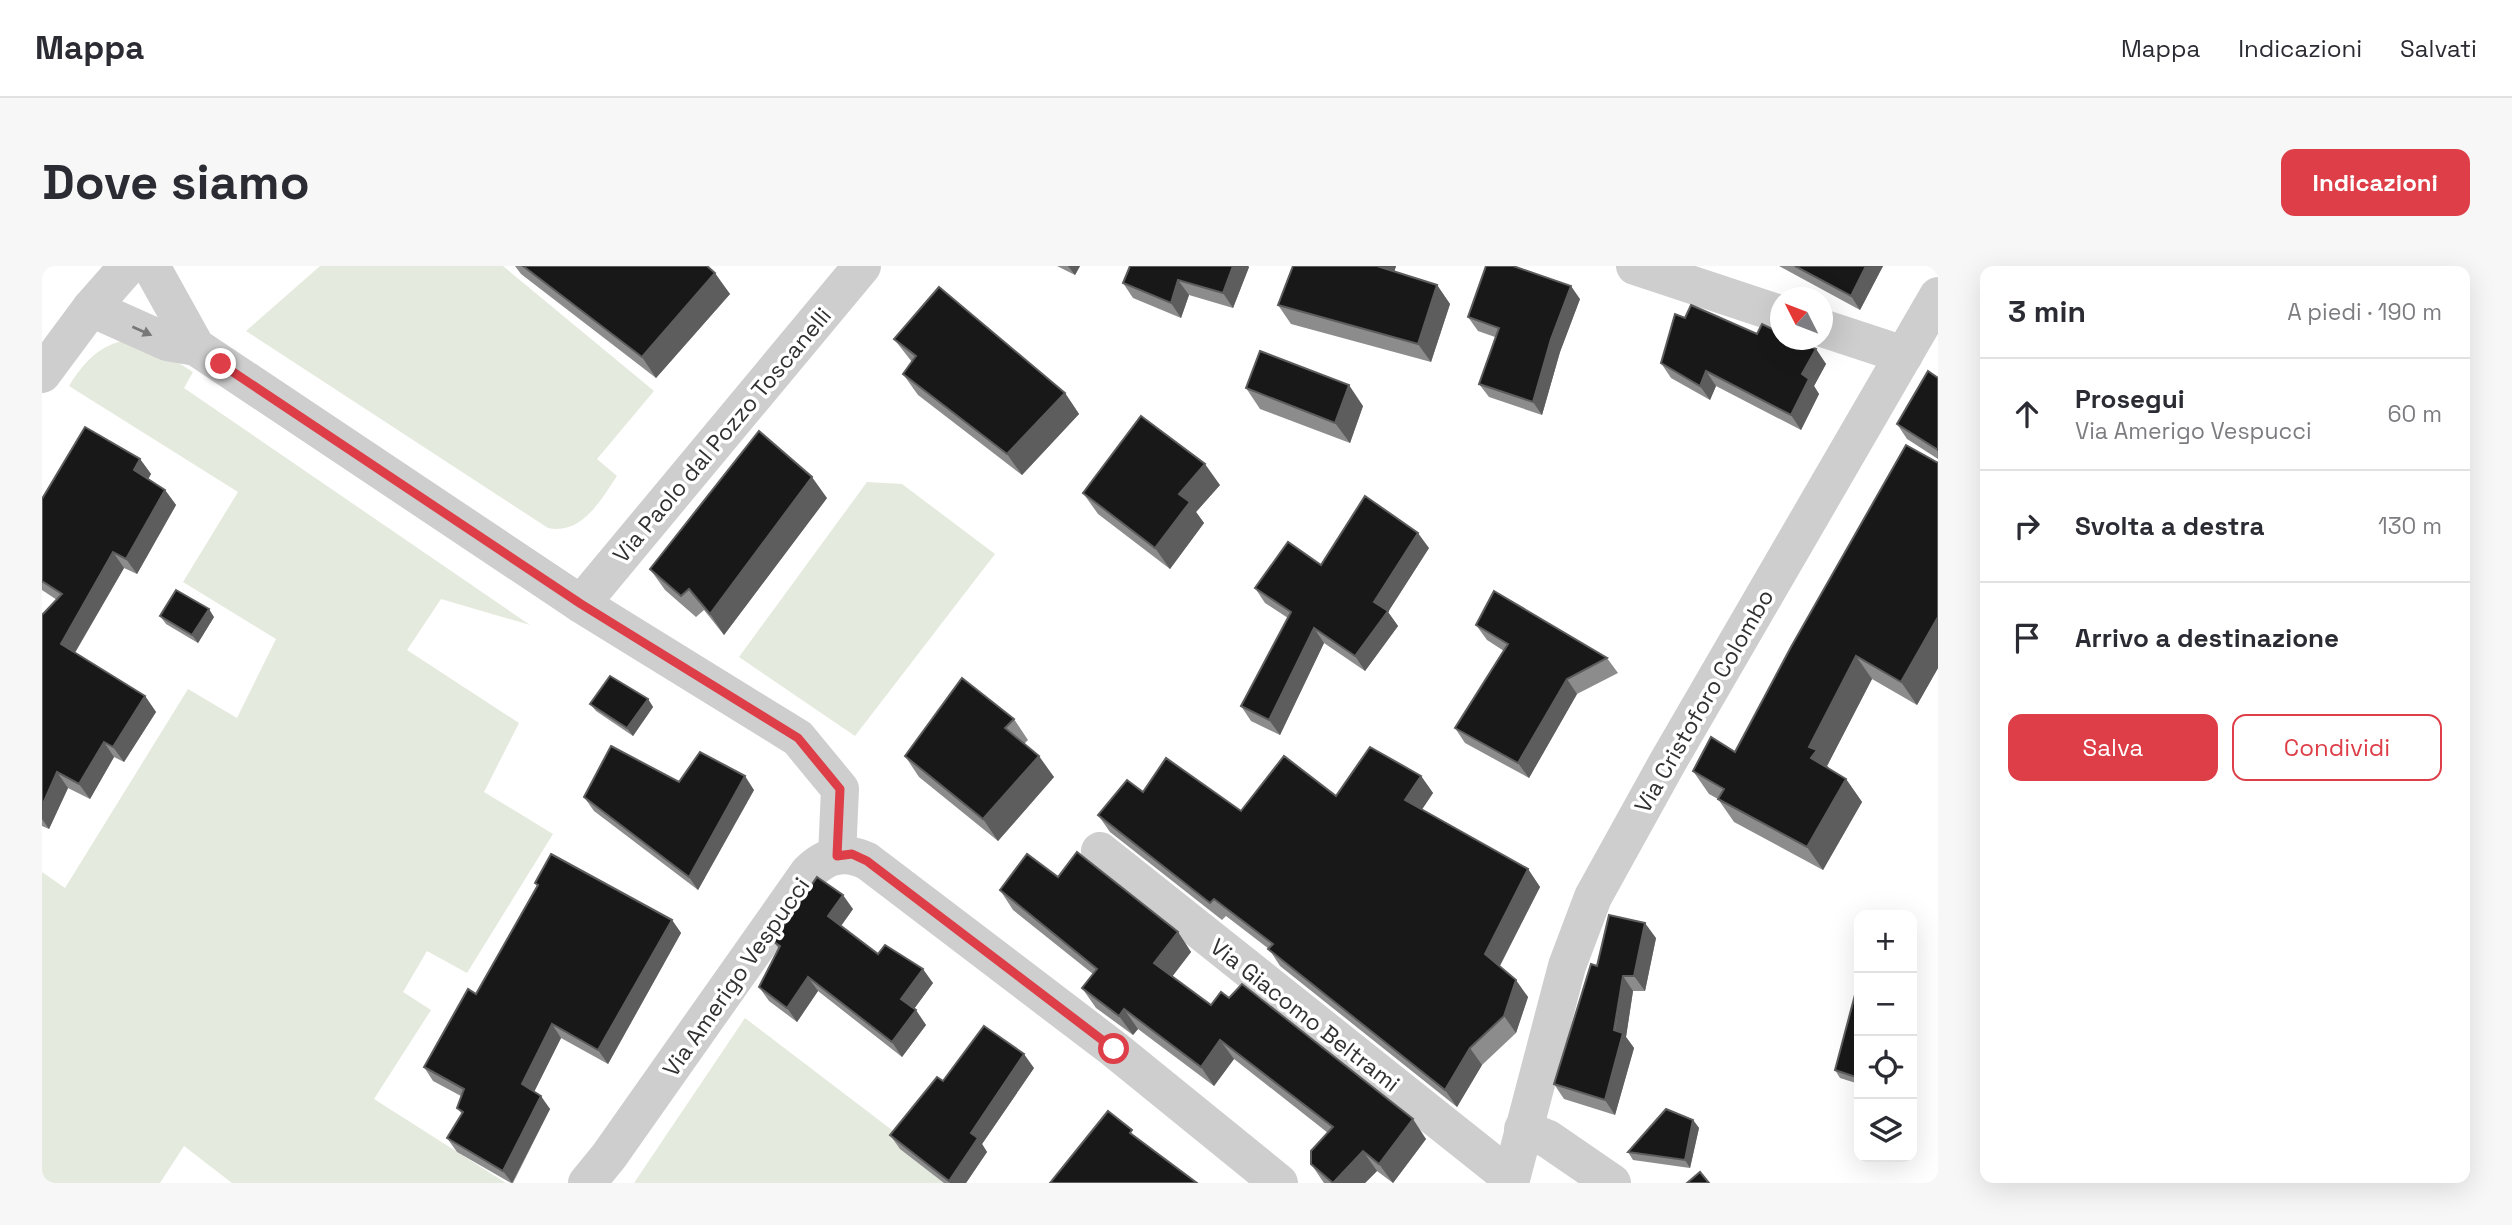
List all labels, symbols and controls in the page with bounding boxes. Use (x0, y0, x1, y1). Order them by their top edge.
text: Mappa (35, 27, 144, 69)
text: Mappa (2121, 33, 2200, 64)
text: Indicazioni (2238, 33, 2362, 64)
text: Salvati (2400, 33, 2477, 64)
button: Indicazioni (2281, 149, 2470, 216)
text: Dove siamo (42, 151, 310, 213)
north arrow (1770, 287, 1833, 350)
text: 3 min (2008, 292, 2086, 331)
text: A piedi · 190 m (2287, 297, 2442, 327)
street label: Via Paolo dal Pozzo Toscanelli (606, 301, 838, 569)
one-way arrow (132, 326, 153, 337)
route end (205, 348, 236, 379)
text: Prosegui (2075, 382, 2185, 416)
icon: ahead (2008, 395, 2046, 433)
text: 60 m (2387, 399, 2442, 429)
text: Via Amerigo Vespucci (2075, 416, 2312, 446)
icon: right (2008, 507, 2046, 545)
text: Svolta a destra (2075, 509, 2264, 543)
text: 130 m (2378, 511, 2442, 541)
street label: Via Cristoforo Colombo (1628, 584, 1780, 818)
icon: arrive (2008, 619, 2046, 657)
text: Arrivo a destinazione (2075, 621, 2339, 655)
button: Salva (2008, 714, 2218, 781)
button: Condividi (2232, 714, 2442, 781)
street label: Via Amerigo Vespucci (656, 871, 816, 1083)
map controls (1854, 910, 1917, 1162)
button: + (1854, 910, 1917, 973)
street label: Via Giacomo Beltrami (1204, 932, 1406, 1098)
button: − (1854, 973, 1917, 1036)
route start (1098, 1033, 1129, 1064)
button: locate (1854, 1036, 1917, 1099)
button: layers (1854, 1099, 1917, 1162)

